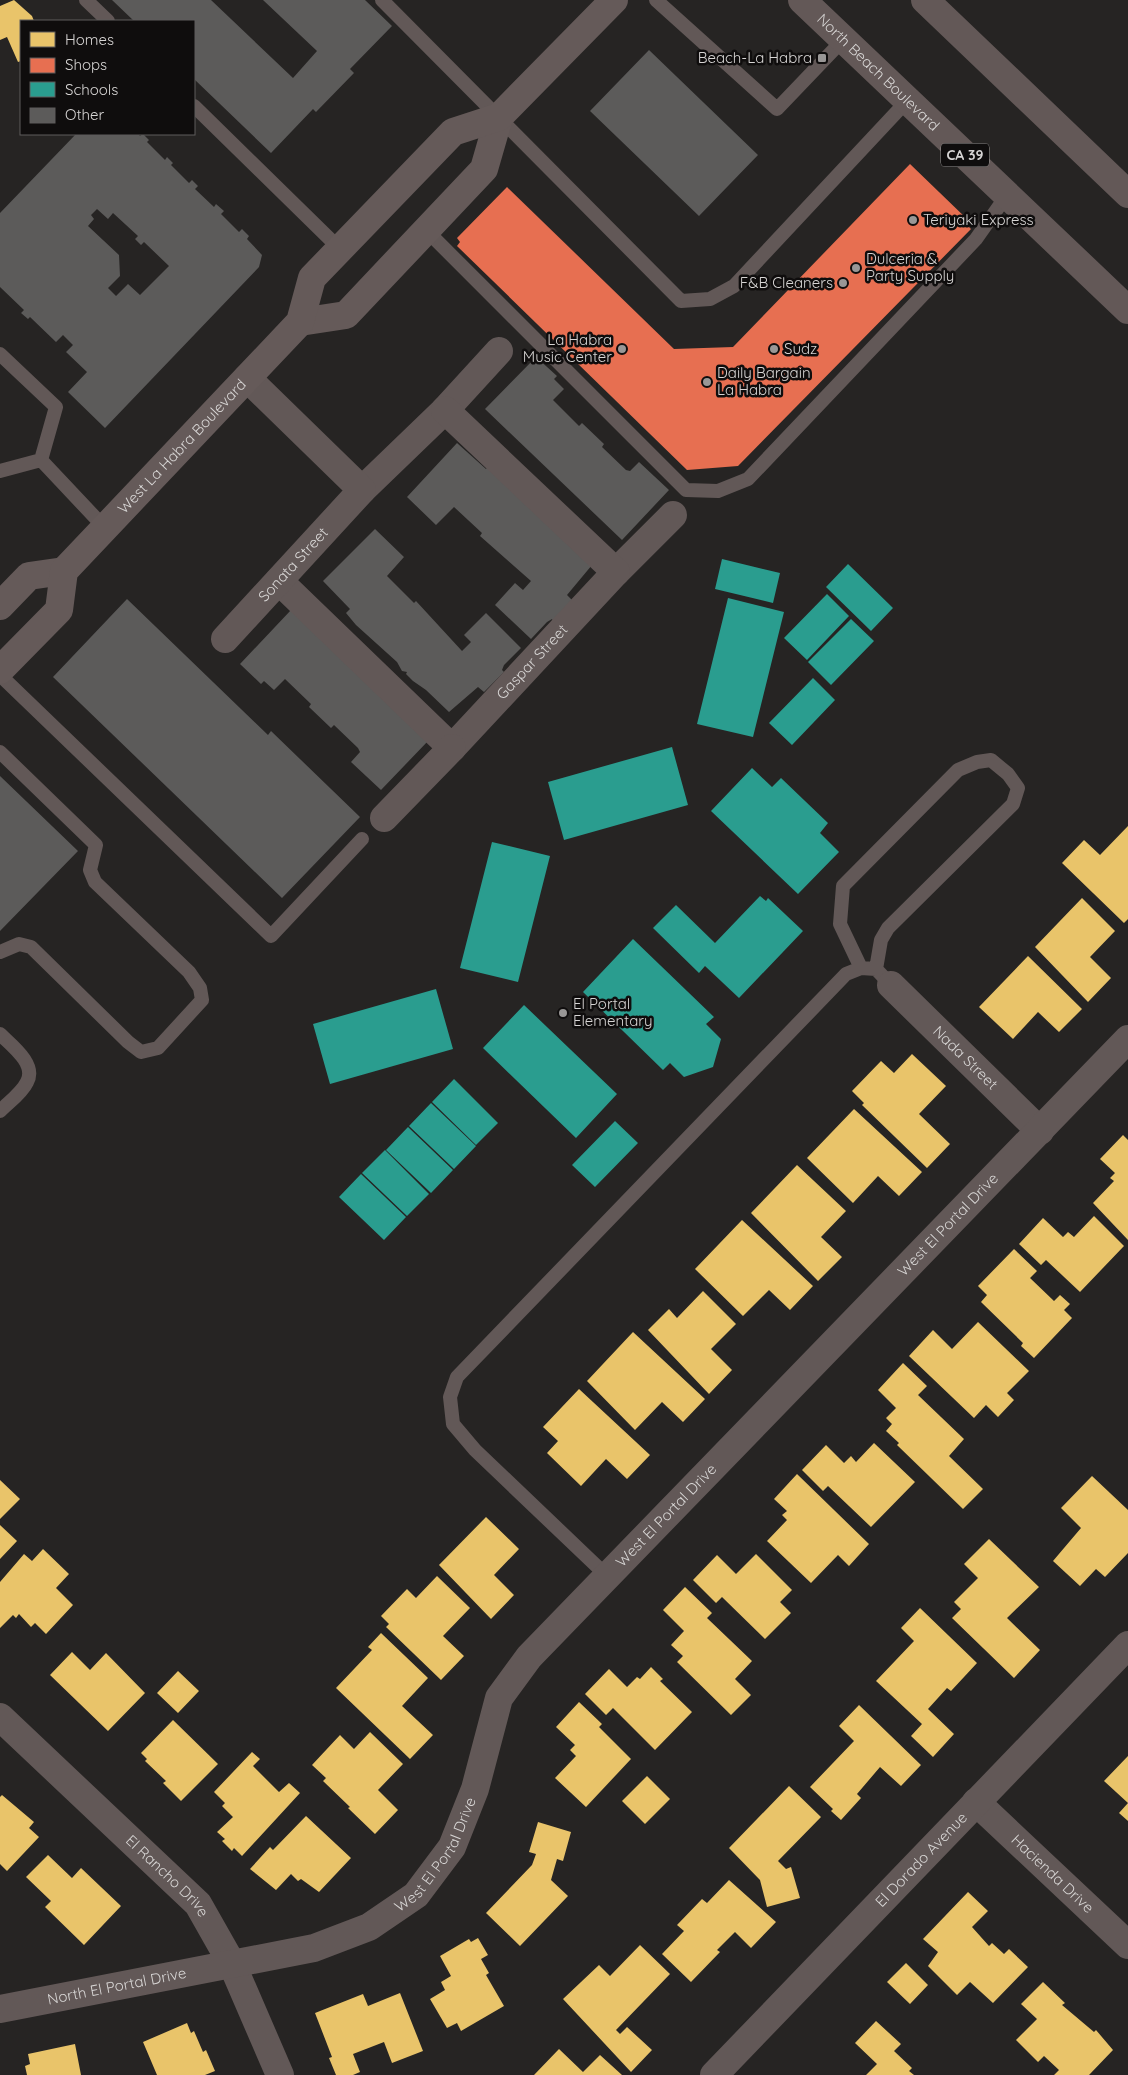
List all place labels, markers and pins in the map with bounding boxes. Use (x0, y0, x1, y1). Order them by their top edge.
place label: Beach-La Habra (698, 48, 812, 67)
marker: Beach-La Habra (816, 52, 828, 64)
place label: Teriyaki Express (923, 210, 1034, 229)
marker: Teriyaki Express (907, 214, 919, 226)
place label: Dulceria & Party Supply (866, 249, 954, 285)
marker: Dulceria & Party Supply (850, 262, 862, 274)
place label: F&B Cleaners (740, 273, 833, 292)
marker: F&B Cleaners (837, 277, 849, 289)
place label: La Habra Music Center (523, 330, 612, 366)
place label: Sudz (784, 339, 817, 358)
marker: La Habra Music Center (616, 343, 628, 355)
marker: Sudz (768, 343, 780, 355)
place label: Daily Bargain La Habra (717, 363, 811, 399)
marker: Daily Bargain La Habra (701, 376, 713, 388)
place label: El Portal Elementary (573, 994, 653, 1030)
marker: El Portal Elementary (557, 1007, 569, 1019)

